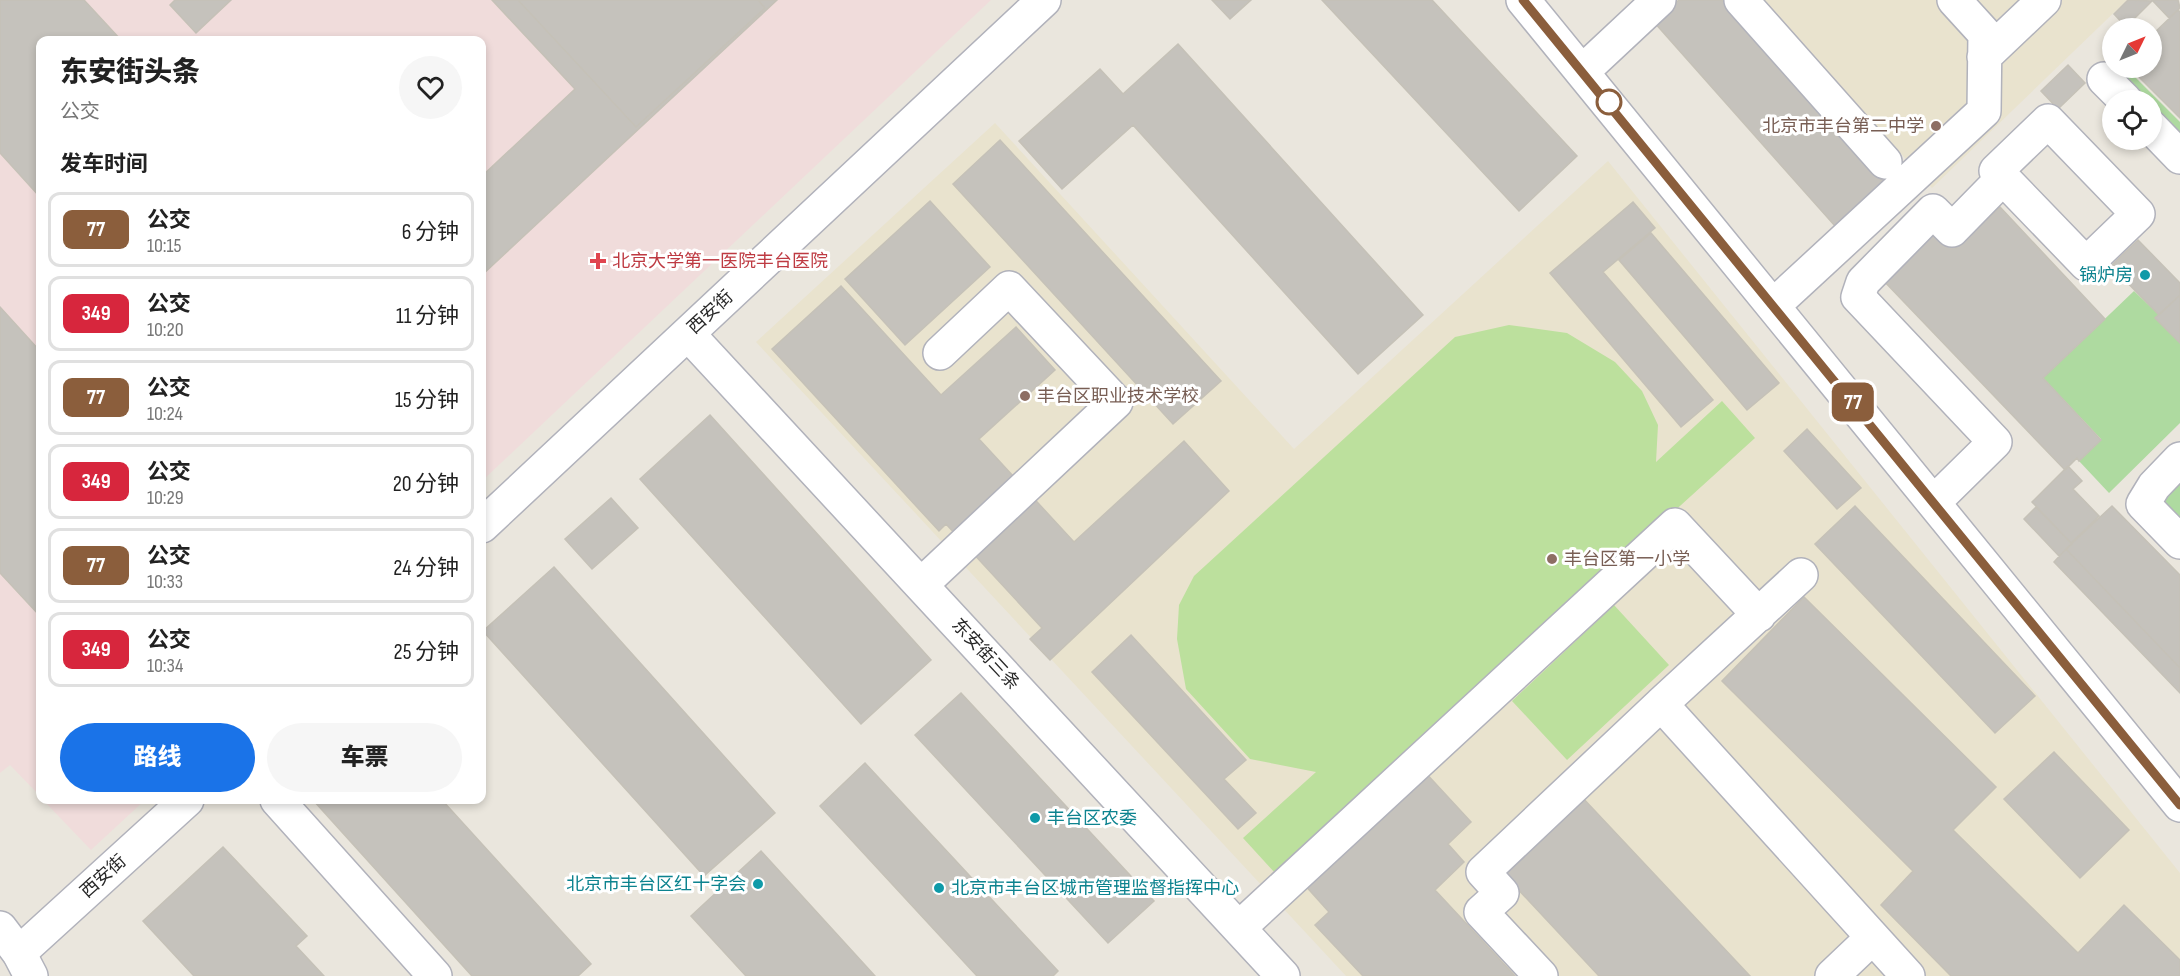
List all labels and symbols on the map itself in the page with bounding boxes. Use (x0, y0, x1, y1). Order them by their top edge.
north arrow (2102, 18, 2162, 78)
unlabelled marker (1596, 89, 1622, 115)
place label: 北京市丰台第二中学 (1762, 116, 1924, 137)
marker: 北京市丰台第二中学 (1929, 119, 1943, 133)
place label: 北京大学第一医院丰台医院 (612, 251, 828, 272)
marker: 北京大学第一医院丰台医院 (589, 252, 607, 270)
place label: 锅炉房 (2079, 265, 2133, 286)
marker: 锅炉房 (2138, 268, 2152, 282)
street label: 西安街 (683, 286, 737, 338)
line badge: 77 (1826, 382, 1880, 422)
place label: 丰台区职业技术学校 (1037, 386, 1199, 407)
marker: 丰台区职业技术学校 (1018, 389, 1032, 403)
place label: 丰台区第一小学 (1564, 549, 1690, 570)
marker: 丰台区第一小学 (1545, 552, 1559, 566)
street label: 东安街三条 (947, 614, 1024, 694)
place label: 丰台区农委 (1047, 808, 1137, 829)
marker: 丰台区农委 (1028, 811, 1042, 825)
street label: 西安街 (76, 851, 130, 902)
place label: 北京市丰台区红十字会 (566, 874, 746, 895)
marker: 北京市丰台区红十字会 (751, 877, 765, 891)
place label: 北京市丰台区城市管理监督指挥中心 (951, 878, 1239, 899)
marker: 北京市丰台区城市管理监督指挥中心 (932, 881, 946, 895)

